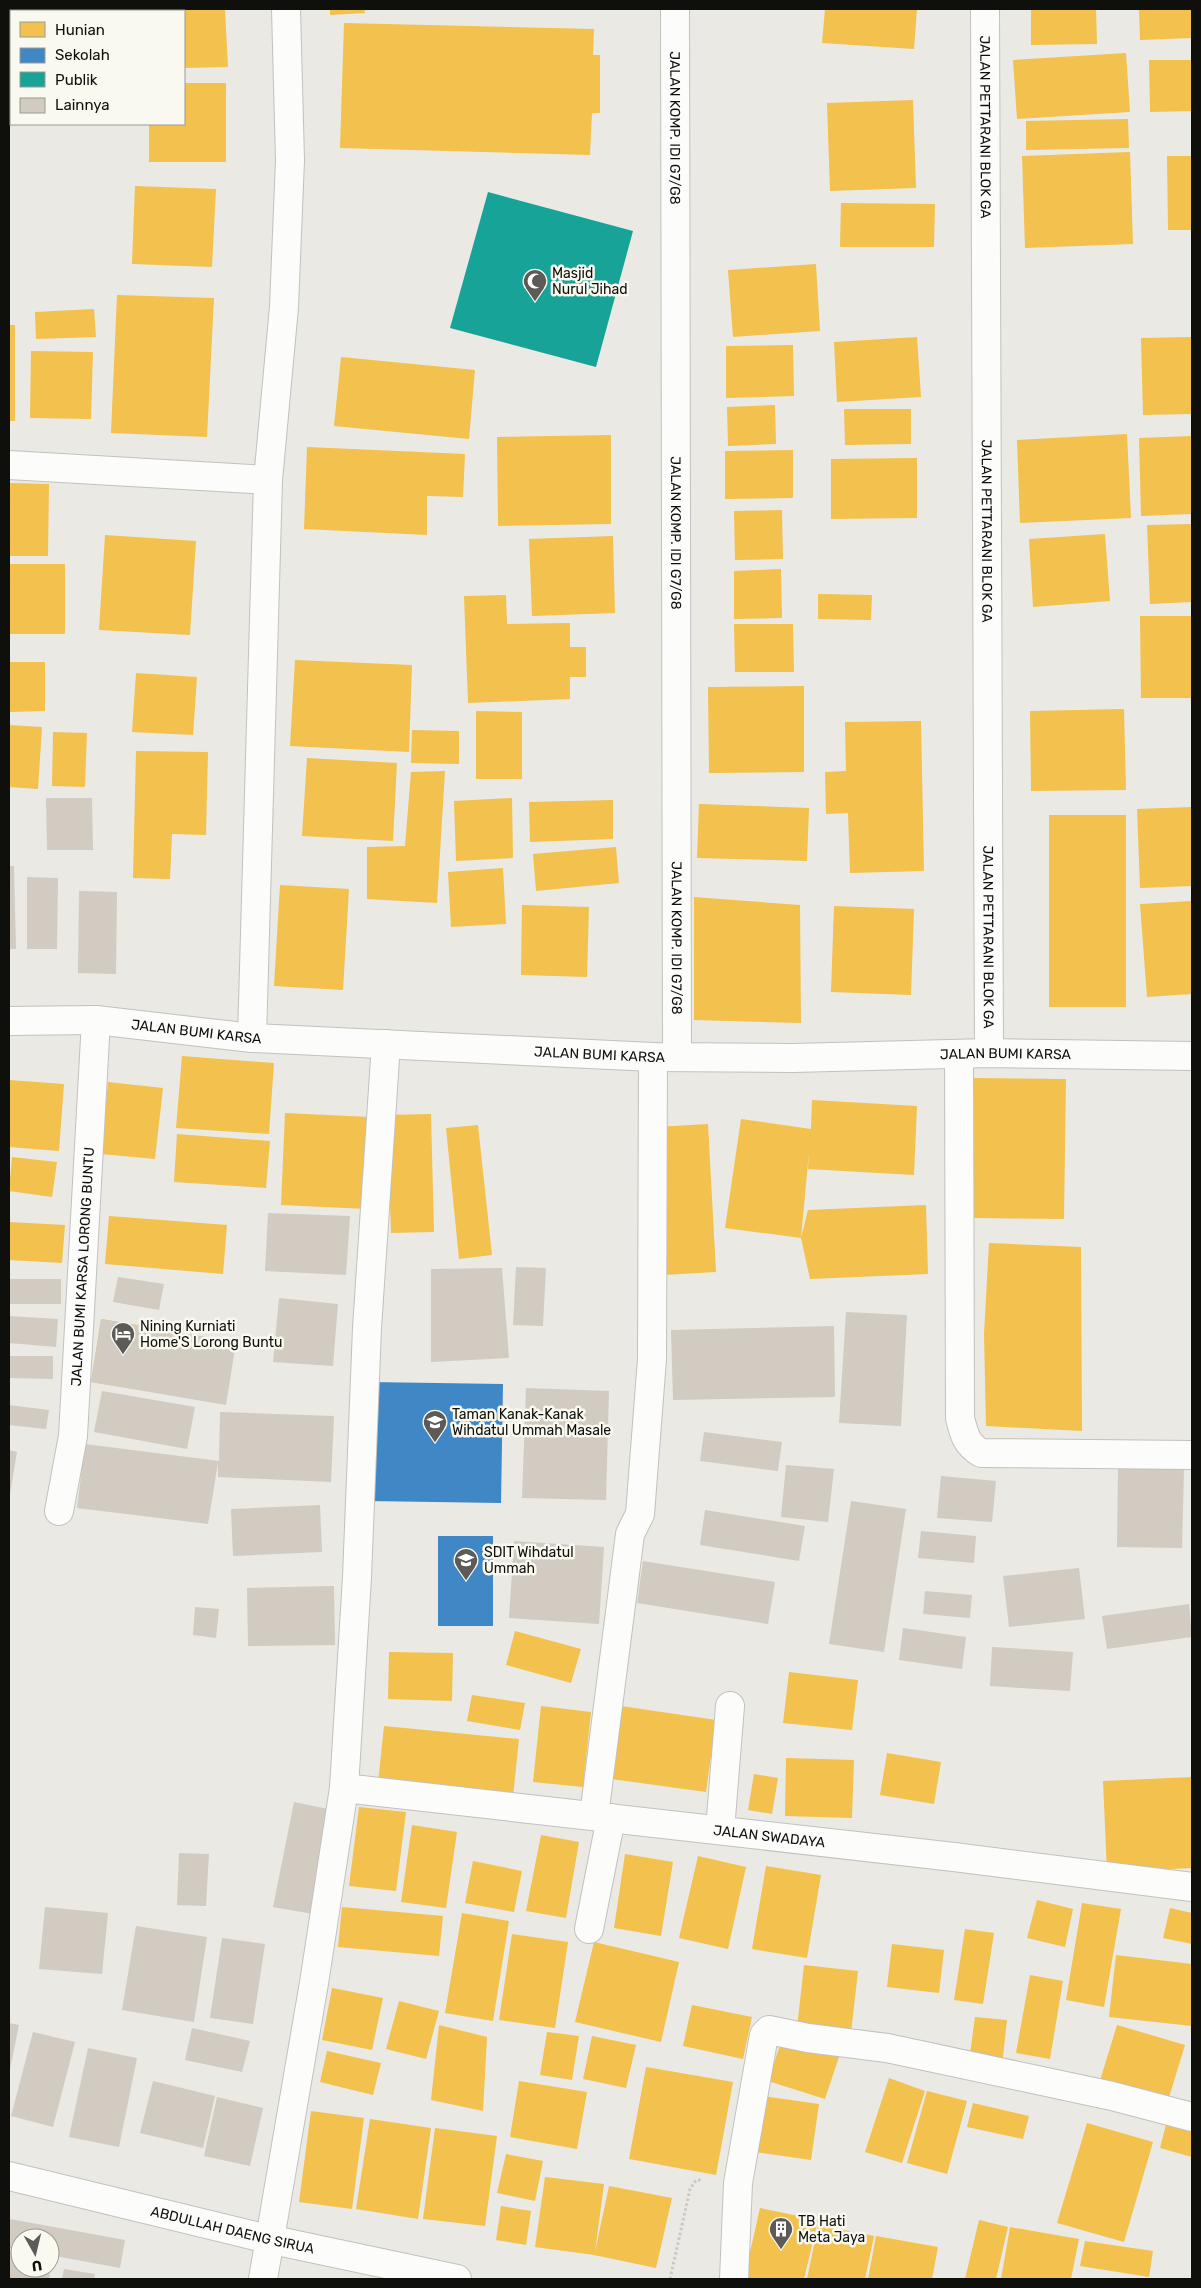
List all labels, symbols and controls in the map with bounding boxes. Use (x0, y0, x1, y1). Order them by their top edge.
legend (10, 10, 185, 125)
text: Hunian (55, 21, 105, 39)
street label: JALAN PETTARANI BLOK GA (976, 35, 994, 219)
text: Sekolah (55, 46, 110, 64)
street label: JALAN KOMP. IDI G7/G8 (666, 51, 683, 205)
text: Publik (55, 71, 98, 89)
text: Lainnya (55, 96, 110, 114)
place label: Masjid Nurul Jihad (552, 265, 628, 298)
mosque icon: Masjid Nurul Jihad (522, 268, 548, 302)
street label: JALAN PETTARANI BLOK GA (978, 439, 995, 623)
street label: JALAN KOMP. IDI G7/G8 (667, 456, 684, 610)
street label: JALAN PETTARANI BLOK GA (979, 845, 997, 1029)
street label: JALAN KOMP. IDI G7/G8 (668, 861, 685, 1015)
street label: JALAN BUMI KARSA (130, 1016, 262, 1047)
street label: JALAN BUMI KARSA (534, 1043, 666, 1066)
street label: JALAN BUMI KARSA (940, 1045, 1072, 1063)
street label: JALAN BUMI KARSA LORONG BUNTU (68, 1146, 98, 1387)
place label: Nining Kurniati Home'S Lorong Buntu (140, 1318, 282, 1351)
hotel icon: Nining Kurniati Home'S Lorong Buntu (110, 1321, 136, 1355)
place label: Taman Kanak-Kanak Wihdatul Ummah Masale (452, 1406, 611, 1439)
school or university icon: Taman Kanak-Kanak Wihdatul Ummah Masale (422, 1409, 448, 1443)
place label: SDIT Wihdatul Ummah (484, 1544, 574, 1577)
school or university icon: SDIT Wihdatul Ummah (453, 1547, 479, 1581)
street label: JALAN SWADAYA (712, 1822, 827, 1851)
street label: ABDULLAH DAENG SIRUA (149, 2203, 317, 2258)
place label: TB Hati Meta Jaya (798, 2213, 865, 2246)
building icon: TB Hati Meta Jaya (768, 2216, 794, 2250)
north arrow (10, 2228, 60, 2278)
text: U (31, 2256, 43, 2275)

